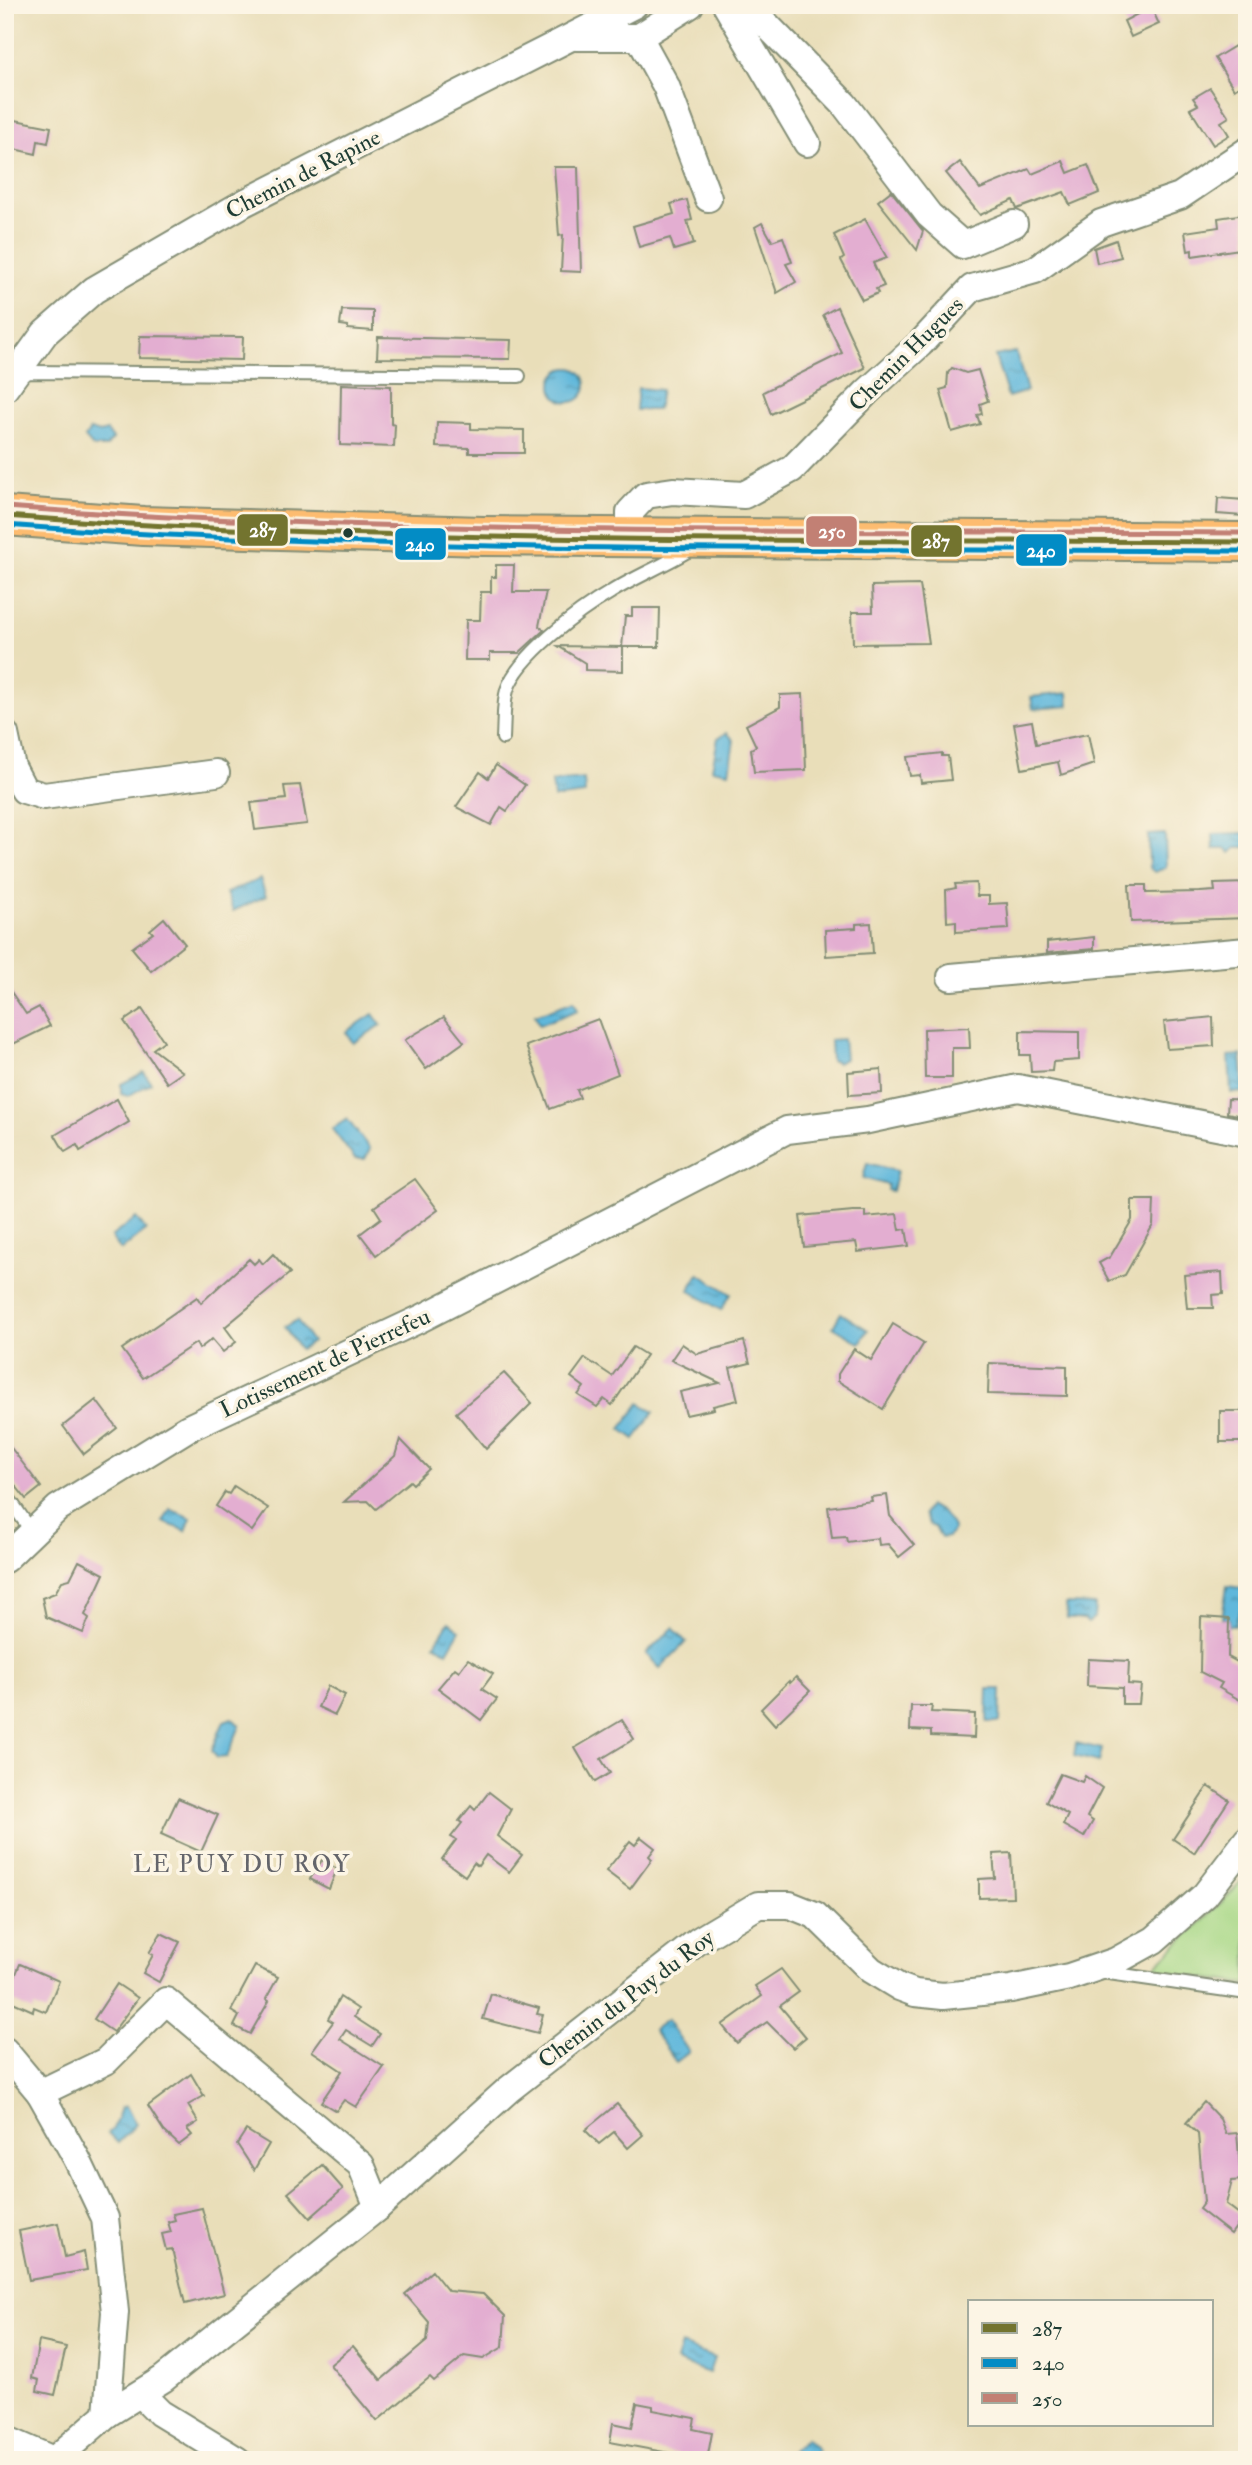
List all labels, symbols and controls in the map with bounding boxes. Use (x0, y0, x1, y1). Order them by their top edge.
street label: Chemin de Rapine (221, 122, 386, 226)
street label: Chemin Hugues (842, 290, 970, 418)
line badge: 287 (236, 513, 289, 547)
line badge: 250 (805, 515, 858, 548)
text: 287 (249, 519, 277, 543)
text: 250 (818, 520, 846, 544)
line badge: 287 (910, 524, 963, 558)
unlabelled marker (341, 526, 355, 540)
line badge: 240 (394, 527, 447, 561)
text: 287 (922, 530, 950, 554)
text: 240 (405, 533, 435, 557)
line badge: 240 (1015, 533, 1068, 567)
text: 240 (1026, 539, 1056, 563)
street label: Lotissement de Pierrefeu (215, 1302, 435, 1424)
district label: LE PUY DU ROY (133, 1849, 351, 1880)
street label: Chemin du Puy du Roy (532, 1923, 720, 2075)
legend (968, 2300, 1214, 2426)
text: 287 (1032, 2316, 1062, 2343)
text: 240 (1032, 2350, 1065, 2377)
text: 250 (1032, 2386, 1062, 2413)

